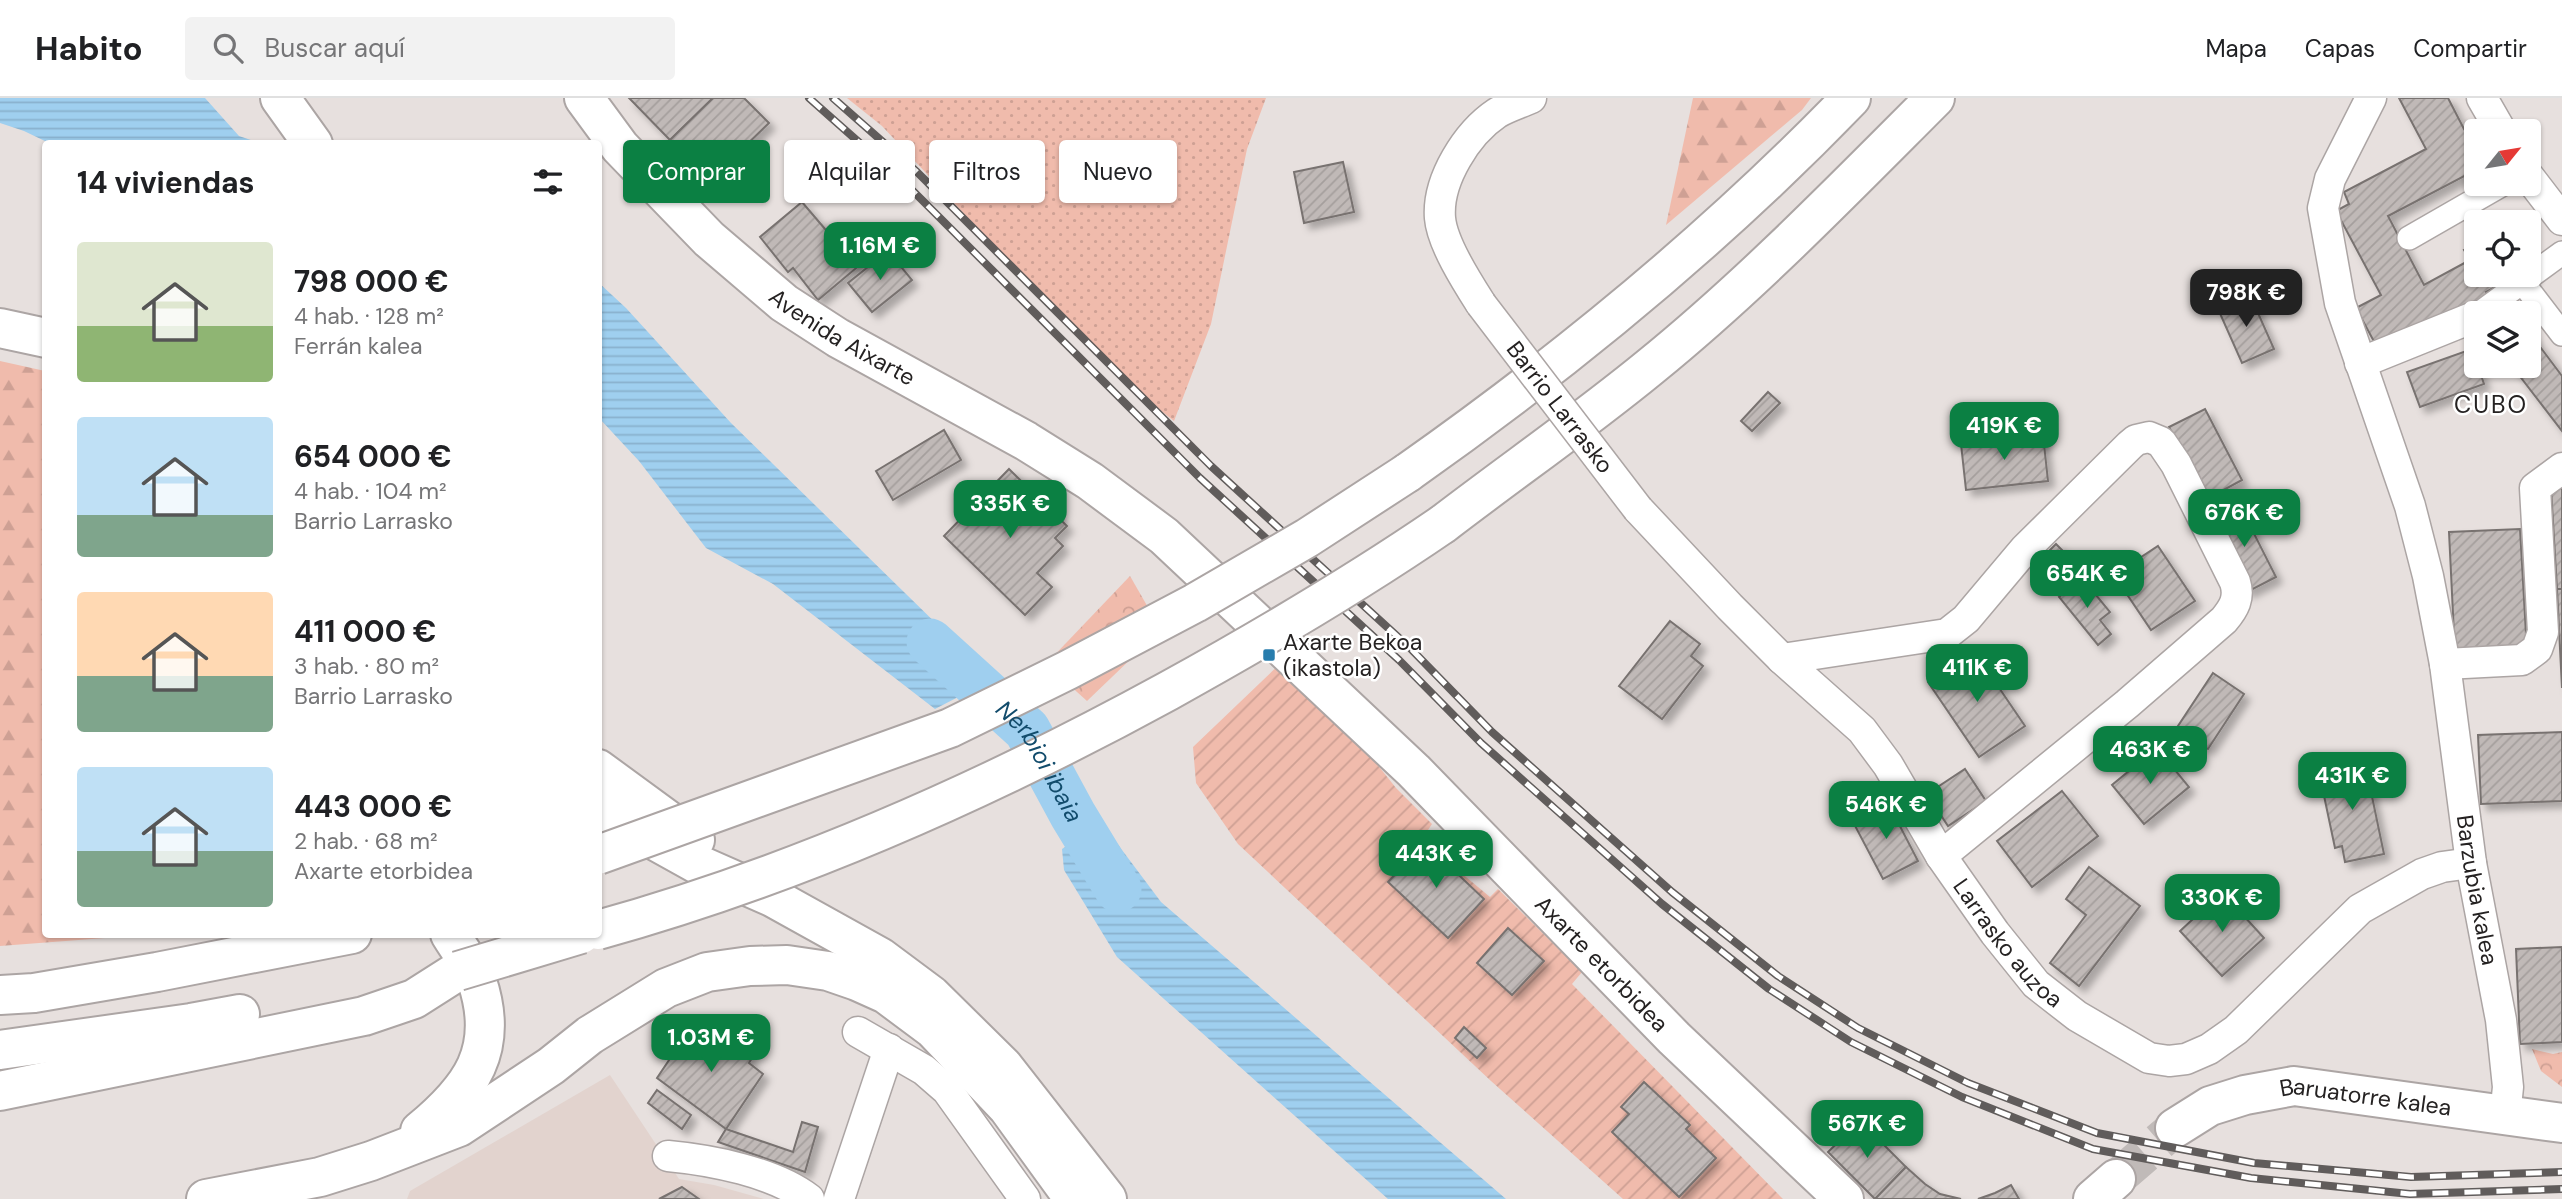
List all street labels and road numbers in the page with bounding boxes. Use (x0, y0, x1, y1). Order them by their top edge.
street label: Avenida Aixarte (763, 282, 921, 392)
street label: Barrio Larrasko (1500, 335, 1620, 479)
street label: Barzubia kalea (2450, 813, 2505, 968)
street label: Larrasko auzoa (1946, 873, 2069, 1014)
street label: Axarte etorbidea (1529, 889, 1675, 1038)
street label: Baruatorre kalea (2277, 1071, 2453, 1123)

